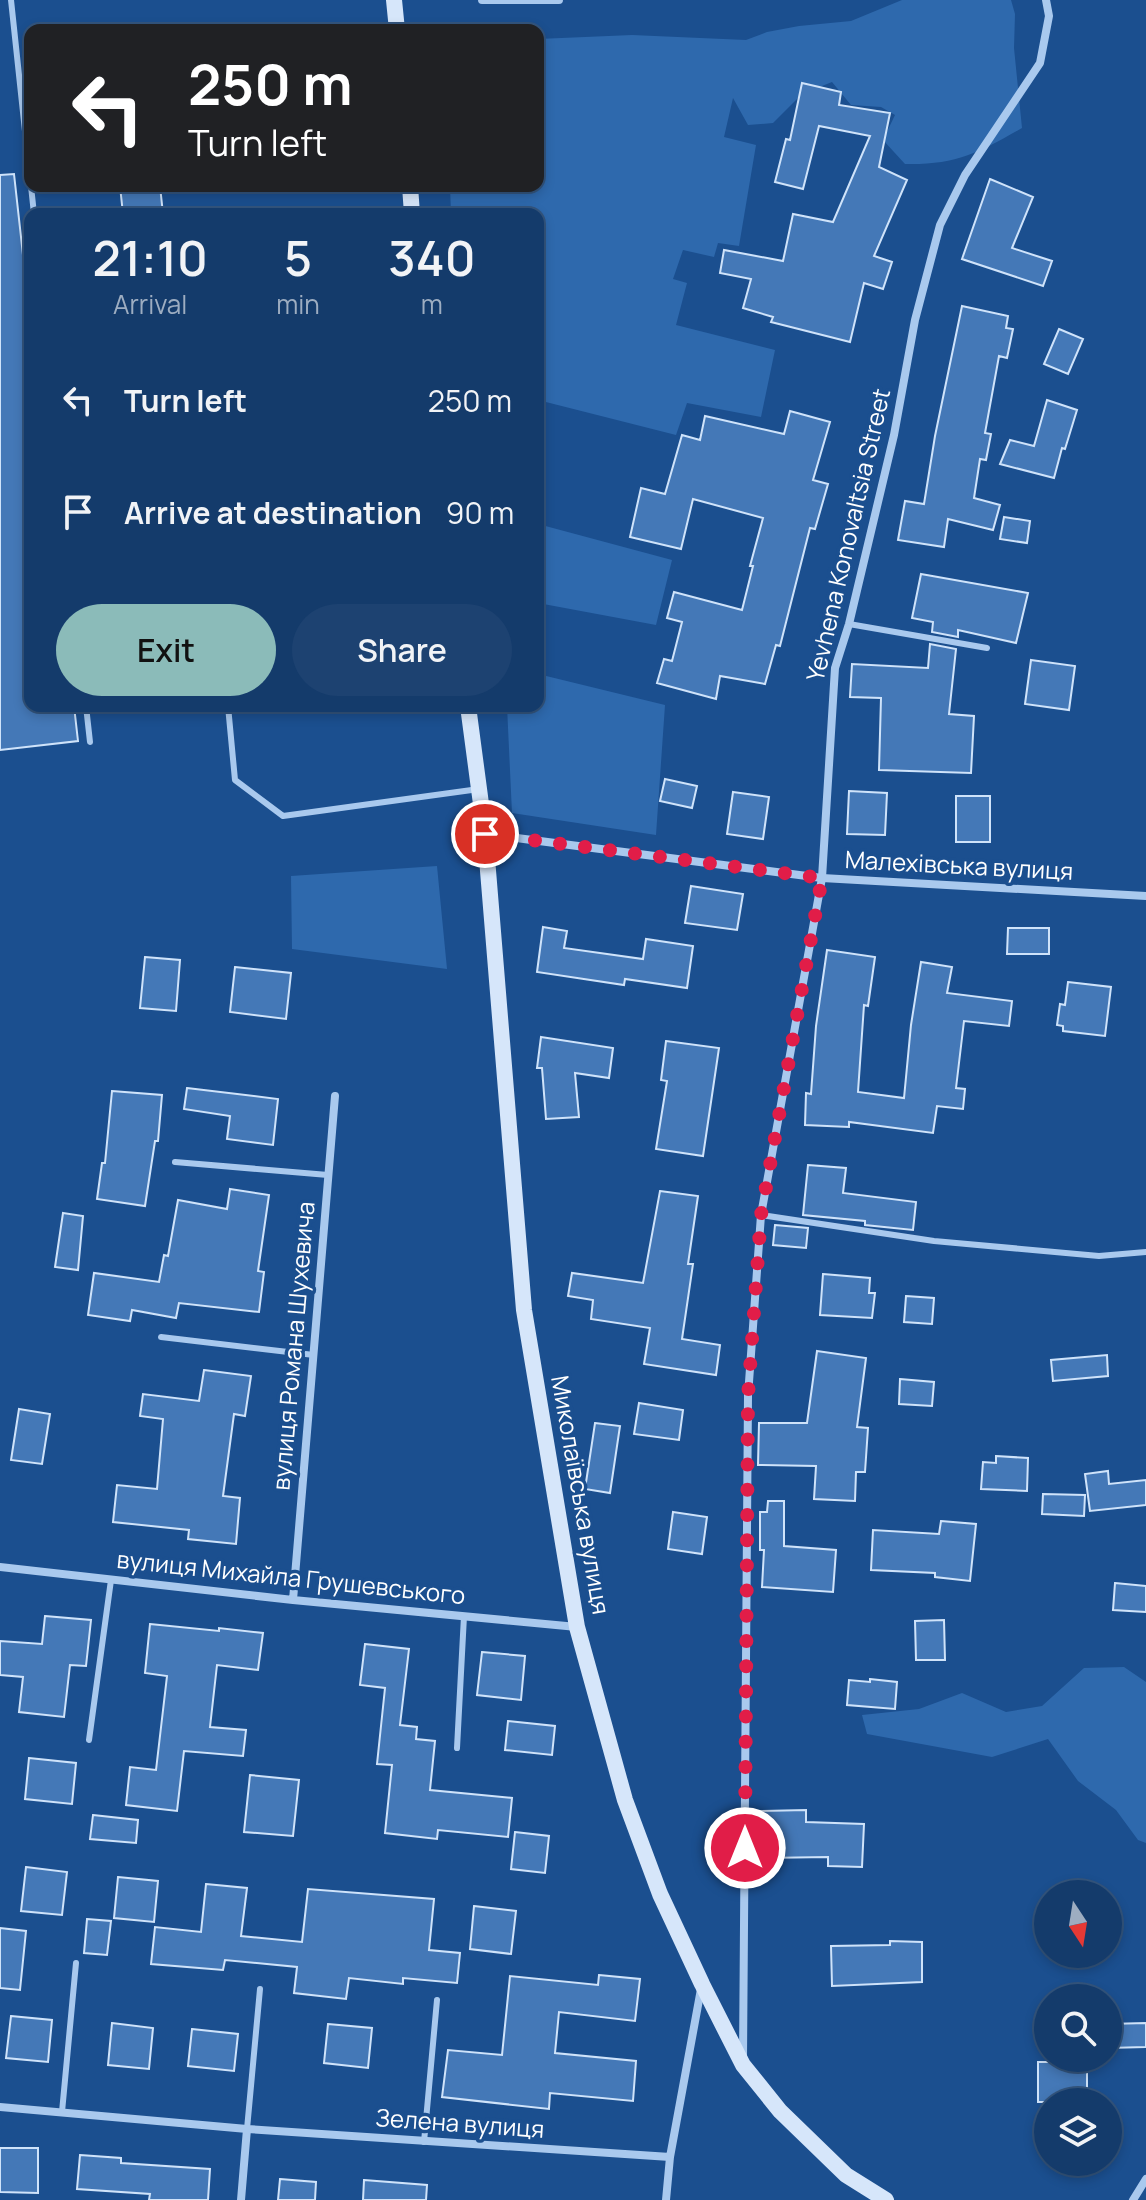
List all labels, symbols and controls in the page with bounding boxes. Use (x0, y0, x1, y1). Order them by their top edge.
text: 250 m (188, 45, 353, 122)
icon: left (56, 56, 160, 160)
text: Turn left (188, 118, 327, 167)
text: 21:10 (92, 225, 208, 290)
text: 5 (284, 225, 312, 290)
text: 340 (388, 225, 475, 290)
text: Arrival (113, 286, 187, 322)
text: min (276, 286, 320, 322)
text: m (421, 286, 443, 322)
icon: left (56, 378, 100, 422)
text: Turn left (124, 380, 247, 421)
text: 250 m (428, 380, 512, 421)
street label: Yevhena Konovaltsia Street (798, 385, 897, 684)
icon: arrive (56, 490, 100, 534)
text: Arrive at destination (124, 492, 422, 533)
text: 90 m (446, 492, 514, 533)
button: Exit (56, 604, 276, 696)
button: Share (292, 604, 512, 696)
pin (451, 800, 519, 868)
icon: arrive (463, 812, 507, 856)
street label: Малехівська вулиця (844, 842, 1074, 887)
street label: вулиця Романа Шухевича (263, 1200, 322, 1492)
street label: Миколаївська вулиця (544, 1373, 619, 1617)
street label: вулиця Михайла Грушевського (115, 1542, 467, 1611)
position arrow (703, 1806, 787, 1890)
north arrow (1034, 1880, 1122, 1968)
map controls (1034, 1880, 1122, 2176)
button: search (1034, 1984, 1122, 2072)
button: layers (1034, 2088, 1122, 2176)
street label: Зелена вулиця (375, 2100, 546, 2145)

